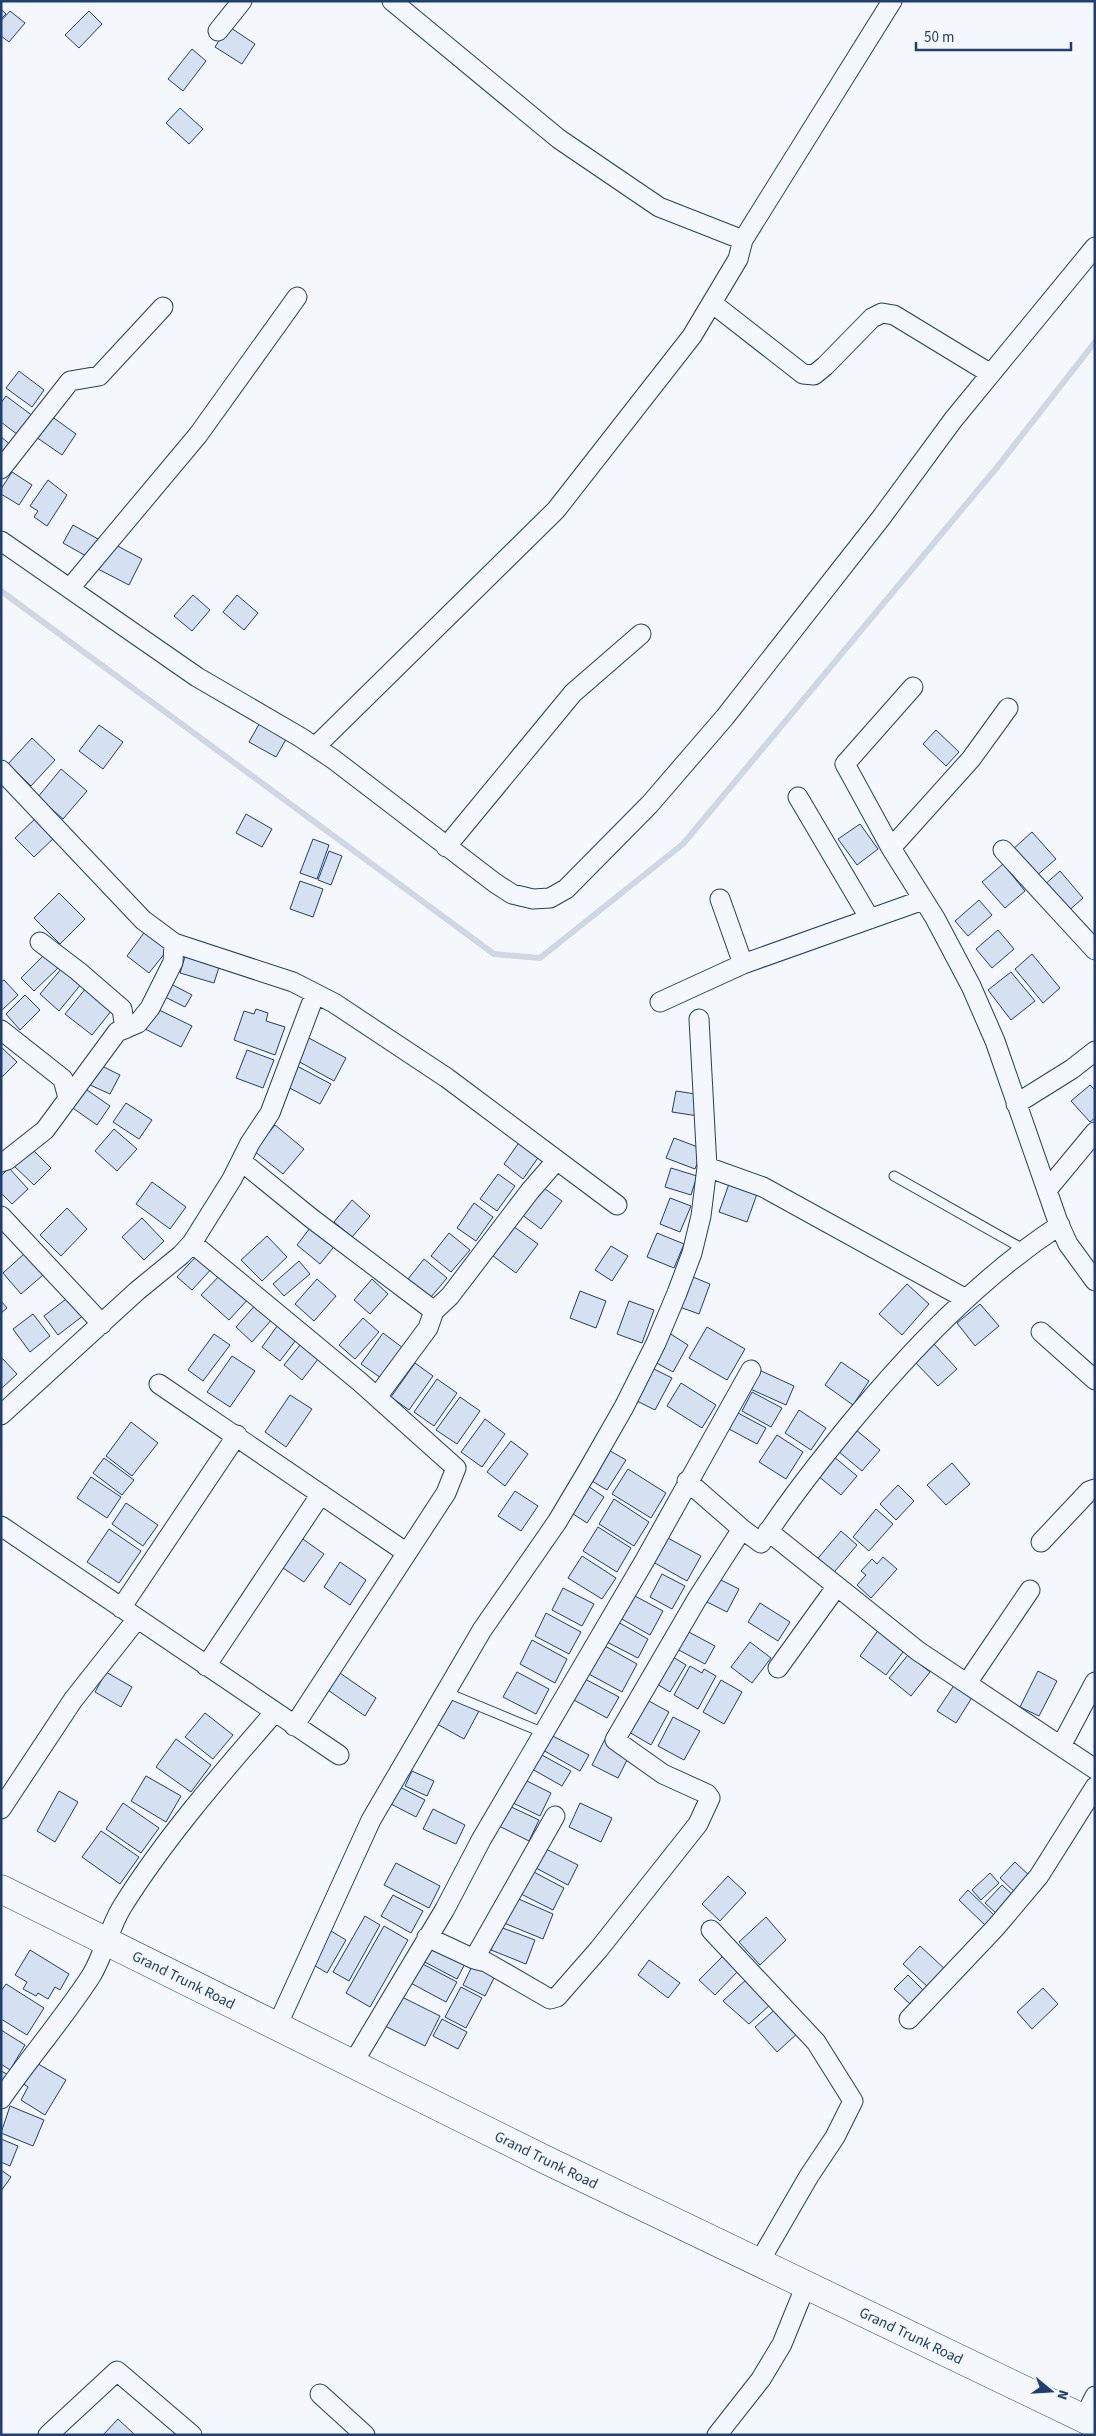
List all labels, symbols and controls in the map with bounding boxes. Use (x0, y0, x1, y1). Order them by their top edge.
scale bar (916, 20, 1071, 52)
text: 50 m (924, 27, 954, 48)
street label: Grand Trunk Road (128, 1946, 239, 2015)
street label: Grand Trunk Road (491, 2126, 602, 2195)
street label: Grand Trunk Road (856, 2302, 967, 2370)
north arrow (1026, 2366, 1076, 2416)
text: N (1051, 2387, 1073, 2402)

